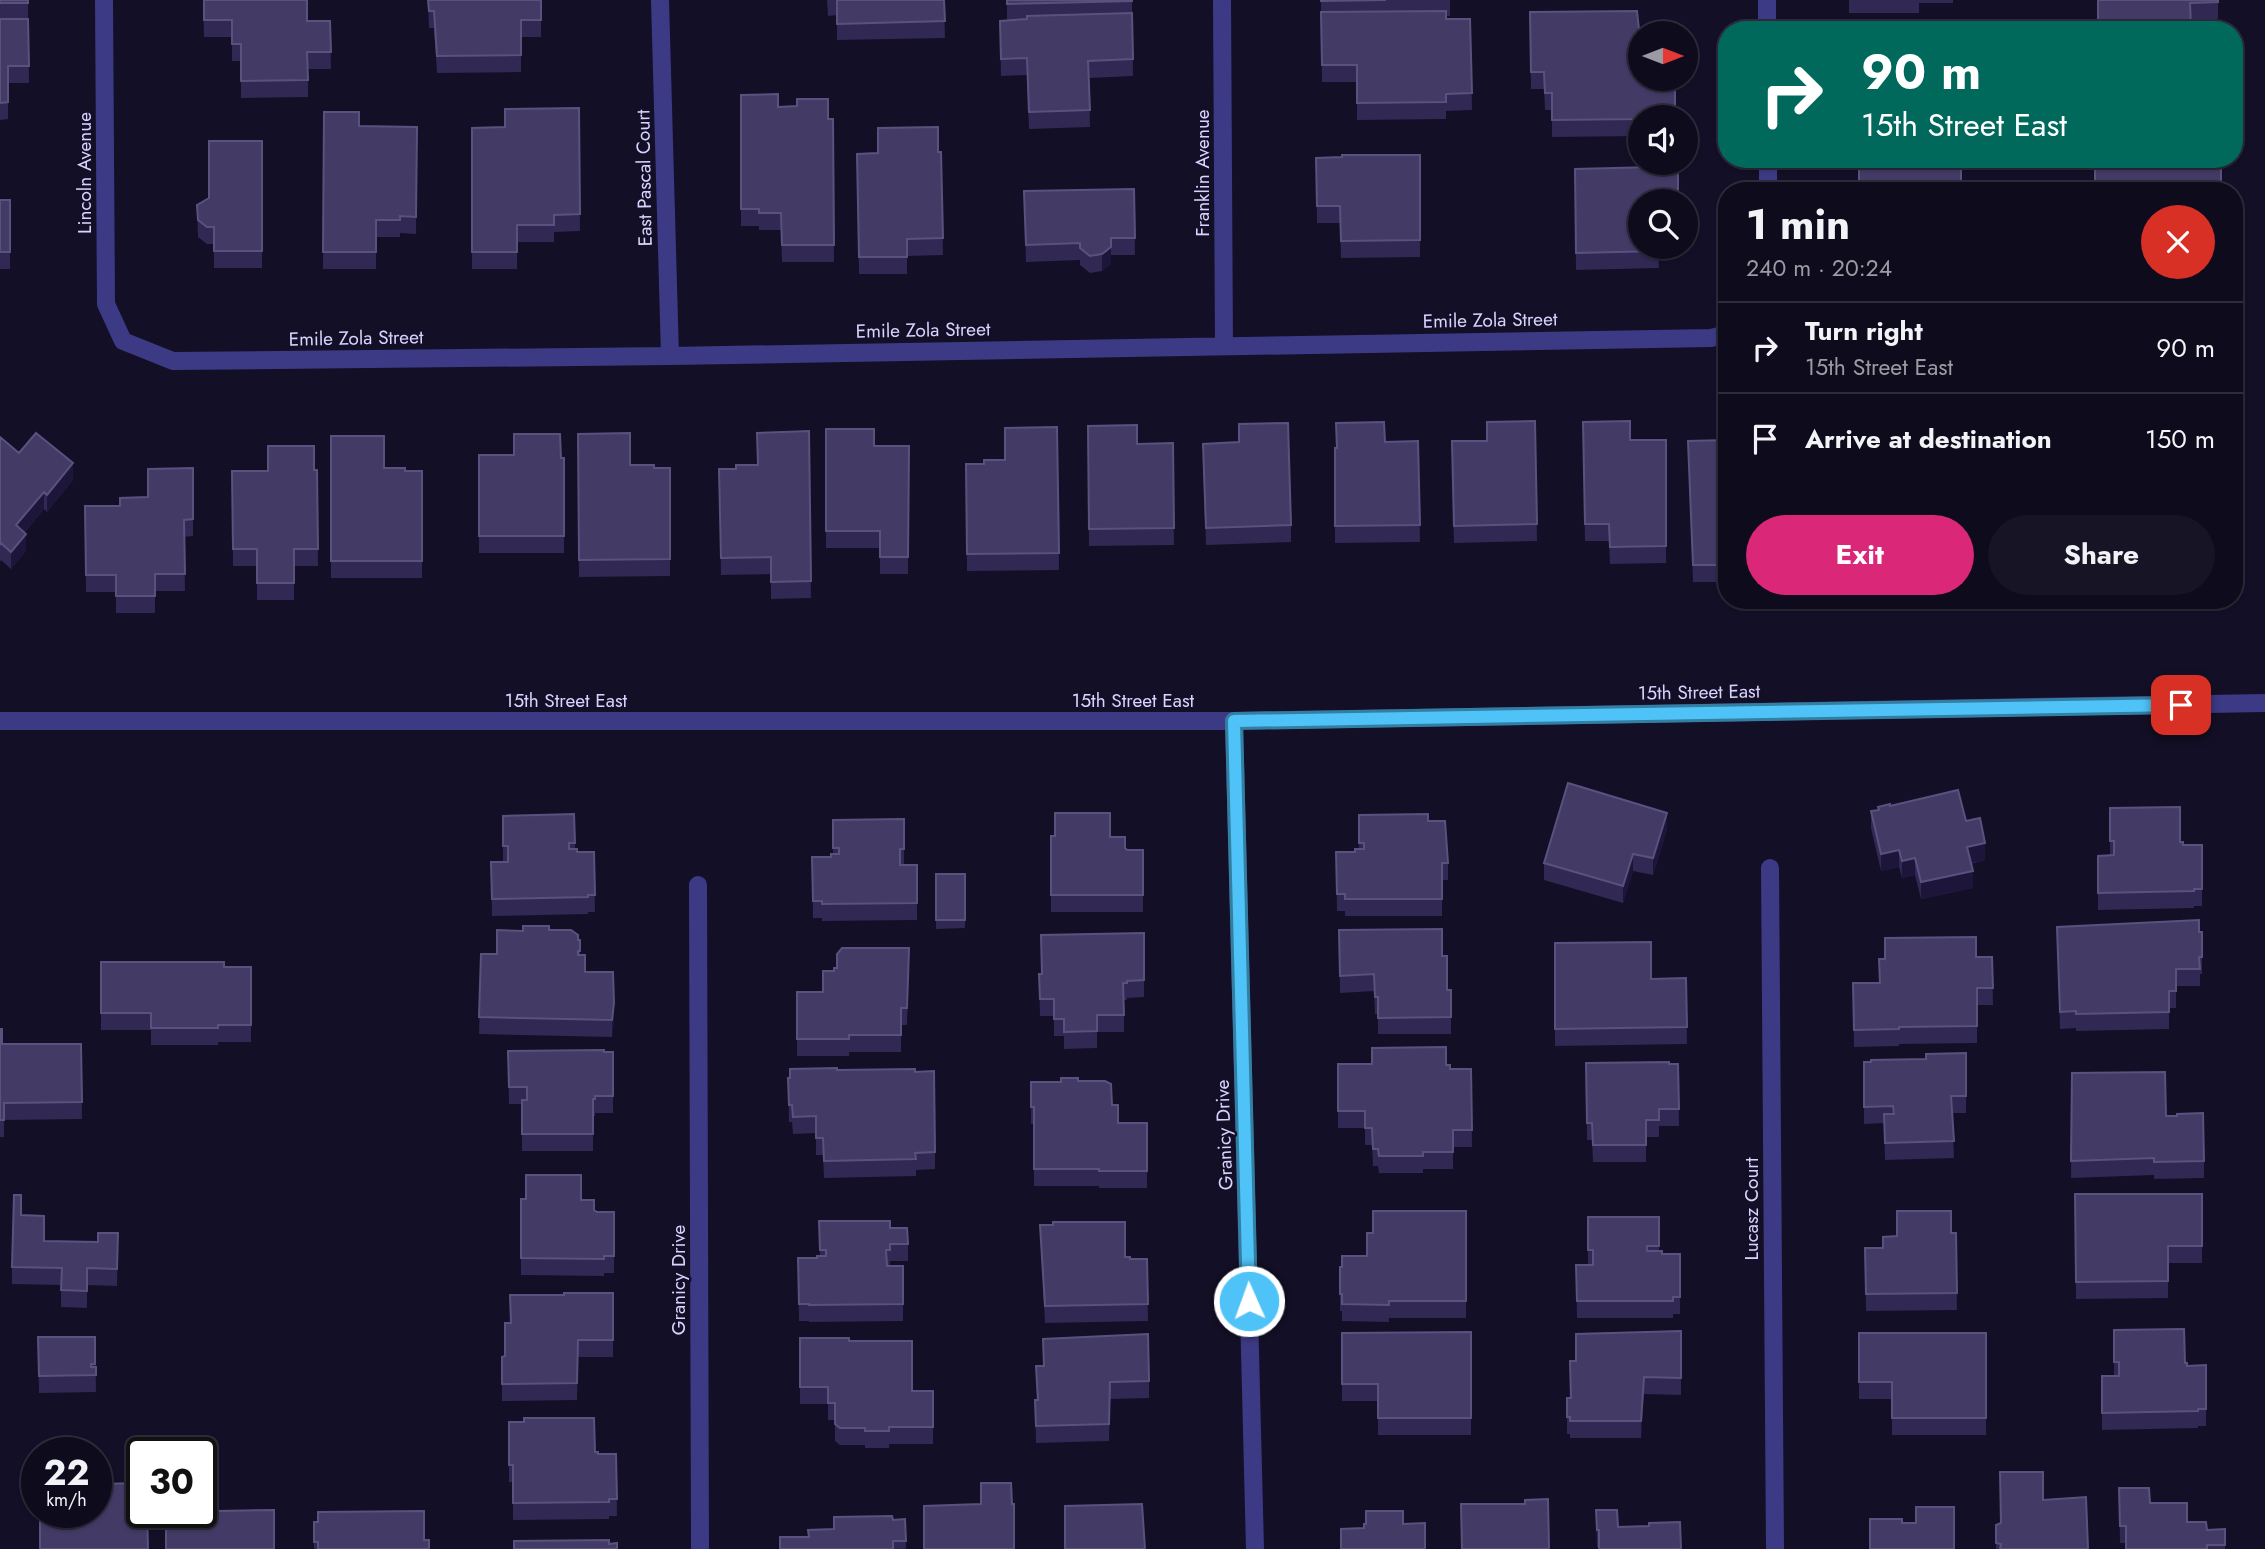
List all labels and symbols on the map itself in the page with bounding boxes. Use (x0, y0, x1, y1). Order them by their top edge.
north arrow (1628, 21, 1698, 91)
street label: East Pascal Court (629, 109, 659, 247)
street label: Franklin Avenue (1189, 109, 1216, 237)
street label: Lincoln Avenue (71, 112, 98, 234)
street label: Emile Zola Street (1422, 305, 1558, 335)
street label: Emile Zola Street (855, 315, 991, 345)
street label: Emile Zola Street (288, 323, 424, 353)
pin (2151, 675, 2211, 735)
street label: 15th Street East (1638, 677, 1761, 707)
street label: 15th Street East (505, 687, 628, 714)
street label: 15th Street East (1072, 687, 1195, 714)
street label: Granicy Drive (1209, 1079, 1239, 1191)
street label: Lucasz Court (1738, 1157, 1765, 1260)
street label: Granicy Drive (665, 1224, 692, 1335)
position arrow (1212, 1264, 1286, 1338)
speed limit sign: 30 (126, 1437, 217, 1528)

